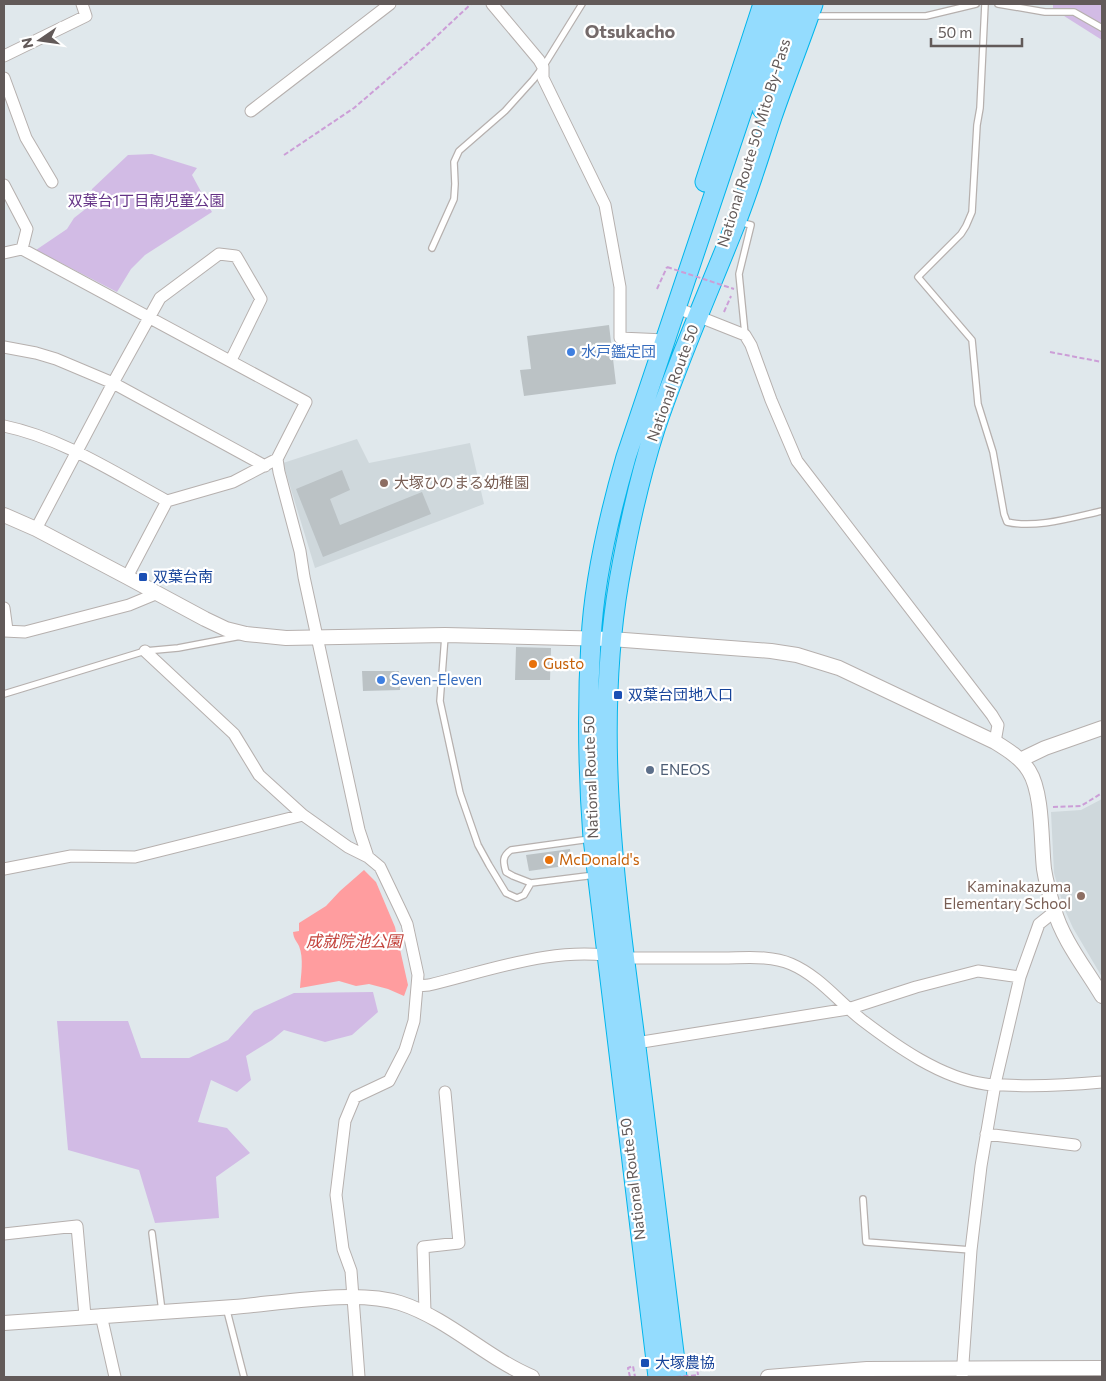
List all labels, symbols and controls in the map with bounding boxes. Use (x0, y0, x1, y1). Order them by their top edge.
north arrow (15, 15, 65, 65)
scale bar (931, 15, 1022, 47)
district label: Otsukacho (585, 20, 676, 42)
text: 50 m (938, 23, 972, 41)
text: N (17, 36, 36, 50)
street label: National Route 50 Mito By-Pass (713, 36, 793, 249)
park label: 双葉台1丁目南児童公園 (68, 191, 224, 209)
street label: National Route 50 (643, 322, 702, 444)
place label: 水戸鑑定団 (581, 342, 656, 360)
marker: 水戸鑑定団 (565, 346, 577, 358)
place label: 大塚ひのまる幼稚園 (394, 473, 529, 491)
marker: 大塚ひのまる幼稚園 (378, 477, 390, 489)
place label: 双葉台南 (153, 567, 213, 585)
marker: 双葉台南 (137, 571, 149, 583)
place label: Gusto (543, 654, 584, 672)
marker: Gusto (527, 658, 539, 670)
place label: Seven-Eleven (391, 670, 482, 688)
marker: Seven-Eleven (375, 674, 387, 686)
place label: 双葉台団地入口 (628, 685, 733, 703)
marker: 双葉台団地入口 (612, 689, 624, 701)
street label: National Route 50 (579, 715, 601, 839)
place label: ENEOS (660, 760, 710, 778)
marker: ENEOS (644, 764, 656, 776)
place label: McDonald's (559, 850, 640, 868)
marker: McDonald's (543, 854, 555, 866)
place label: Kaminakazuma Elementary School (944, 877, 1071, 912)
marker: Kaminakazuma Elementary School (1075, 890, 1087, 902)
water label: 成就院池公園 (306, 931, 404, 950)
street label: National Route 50 (616, 1117, 648, 1241)
place label: 大塚農協 (655, 1353, 715, 1371)
marker: 大塚農協 (639, 1357, 651, 1369)

